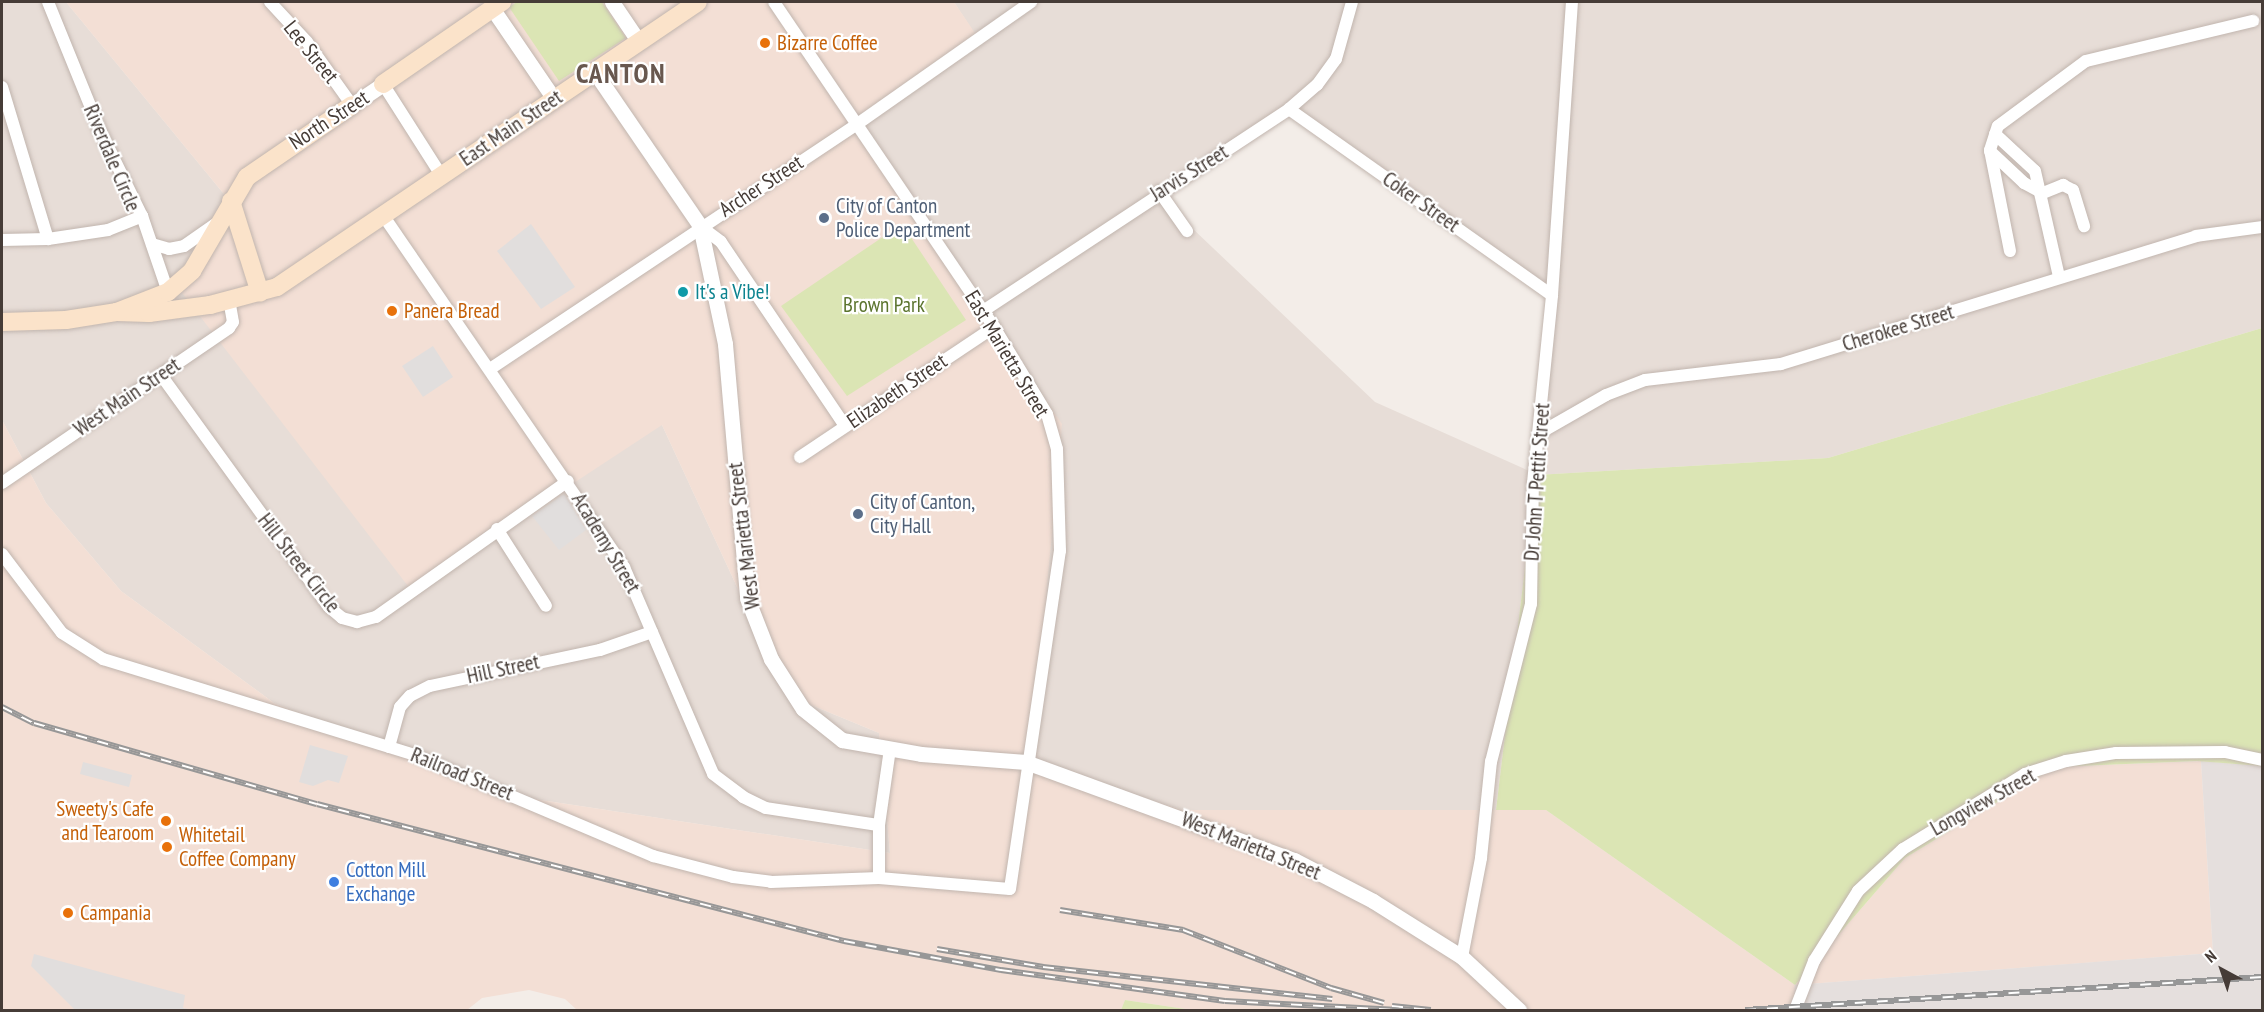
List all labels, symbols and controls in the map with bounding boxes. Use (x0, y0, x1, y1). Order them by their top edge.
street label: Lee Street (278, 16, 344, 88)
place label: Bizarre Coffee (777, 30, 878, 56)
marker: Bizarre Coffee (758, 36, 772, 50)
district label: CANTON (576, 58, 666, 90)
street label: North Street (285, 85, 373, 155)
street label: East Main Street (455, 85, 567, 171)
street label: Riverdale Circle (78, 101, 146, 215)
street label: Jarvis Street (1145, 139, 1233, 207)
street label: Archer Street (714, 150, 808, 222)
street label: Coker Street (1378, 166, 1464, 238)
place label: City of Canton Police Department (836, 193, 970, 243)
marker: City of Canton Police Department (817, 211, 831, 225)
place label: It's a Vibe! (695, 279, 770, 305)
marker: It's a Vibe! (676, 285, 690, 299)
street label: East Marietta Street (959, 286, 1055, 422)
park label: Brown Park (843, 292, 925, 318)
place label: Panera Bread (404, 298, 500, 324)
street label: Cherokee Street (1839, 299, 1957, 357)
marker: Panera Bread (385, 304, 399, 318)
street label: Elizabeth Street (842, 348, 952, 434)
street label: West Main Street (69, 352, 185, 442)
street label: Dr John T Pettit Street (1519, 402, 1555, 562)
street label: West Marietta Street (722, 461, 766, 611)
street label: Academy Street (566, 488, 646, 598)
place label: City of Canton, City Hall (870, 489, 976, 539)
marker: City of Canton, City Hall (851, 507, 865, 521)
street label: Hill Street Circle (252, 508, 346, 618)
street label: Hill Street (464, 649, 542, 689)
street label: Railroad Street (407, 742, 517, 806)
street label: Longview Street (1926, 763, 2040, 841)
place label: Sweety's Cafe and Tearoom (56, 796, 154, 846)
street label: West Marietta Street (1178, 807, 1324, 885)
marker: Sweety's Cafe and Tearoom (159, 814, 173, 828)
place label: Whitetail Coffee Company (179, 822, 296, 872)
marker: Whitetail Coffee Company (160, 840, 174, 854)
place label: Cotton Mill Exchange (346, 857, 426, 907)
marker: Cotton Mill Exchange (327, 875, 341, 889)
place label: Campania (80, 900, 151, 926)
marker: Campania (61, 906, 75, 920)
north arrow (2192, 940, 2252, 1000)
text: N (2201, 946, 2220, 967)

